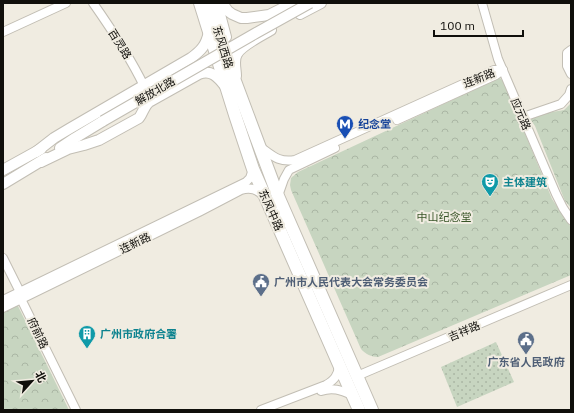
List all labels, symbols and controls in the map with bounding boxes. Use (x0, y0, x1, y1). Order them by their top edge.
scale bar (434, 12, 523, 38)
text: 100 m (440, 18, 475, 33)
street label: 东风西路 (210, 24, 236, 70)
street label: 百灵路 (105, 26, 135, 62)
street label: 连新路 (461, 66, 497, 90)
street label: 解放北路 (132, 74, 178, 108)
street label: 应元路 (508, 96, 534, 132)
metro station icon: 纪念堂 (335, 114, 355, 139)
place label: 纪念堂 (358, 117, 391, 131)
theatre icon: 主体建筑 (480, 172, 500, 197)
place label: 主体建筑 (503, 175, 547, 189)
street label: 东风中路 (256, 187, 286, 233)
park label: 中山纪念堂 (417, 210, 472, 224)
street label: 连新路 (117, 229, 153, 257)
public building icon: 广州市人民代表大会常务委员会 (251, 272, 271, 297)
place label: 广州市人民代表大会常务委员会 (274, 275, 428, 289)
street label: 府前路 (24, 315, 52, 351)
street label: 吉祥路 (446, 318, 482, 344)
building icon: 广州市政府合署 (77, 324, 97, 349)
place label: 广州市政府合署 (100, 327, 177, 341)
public building icon: 广东省人民政府 (516, 330, 536, 355)
place label: 广东省人民政府 (488, 355, 565, 369)
north arrow (12, 361, 52, 401)
text: 北 (32, 368, 50, 385)

